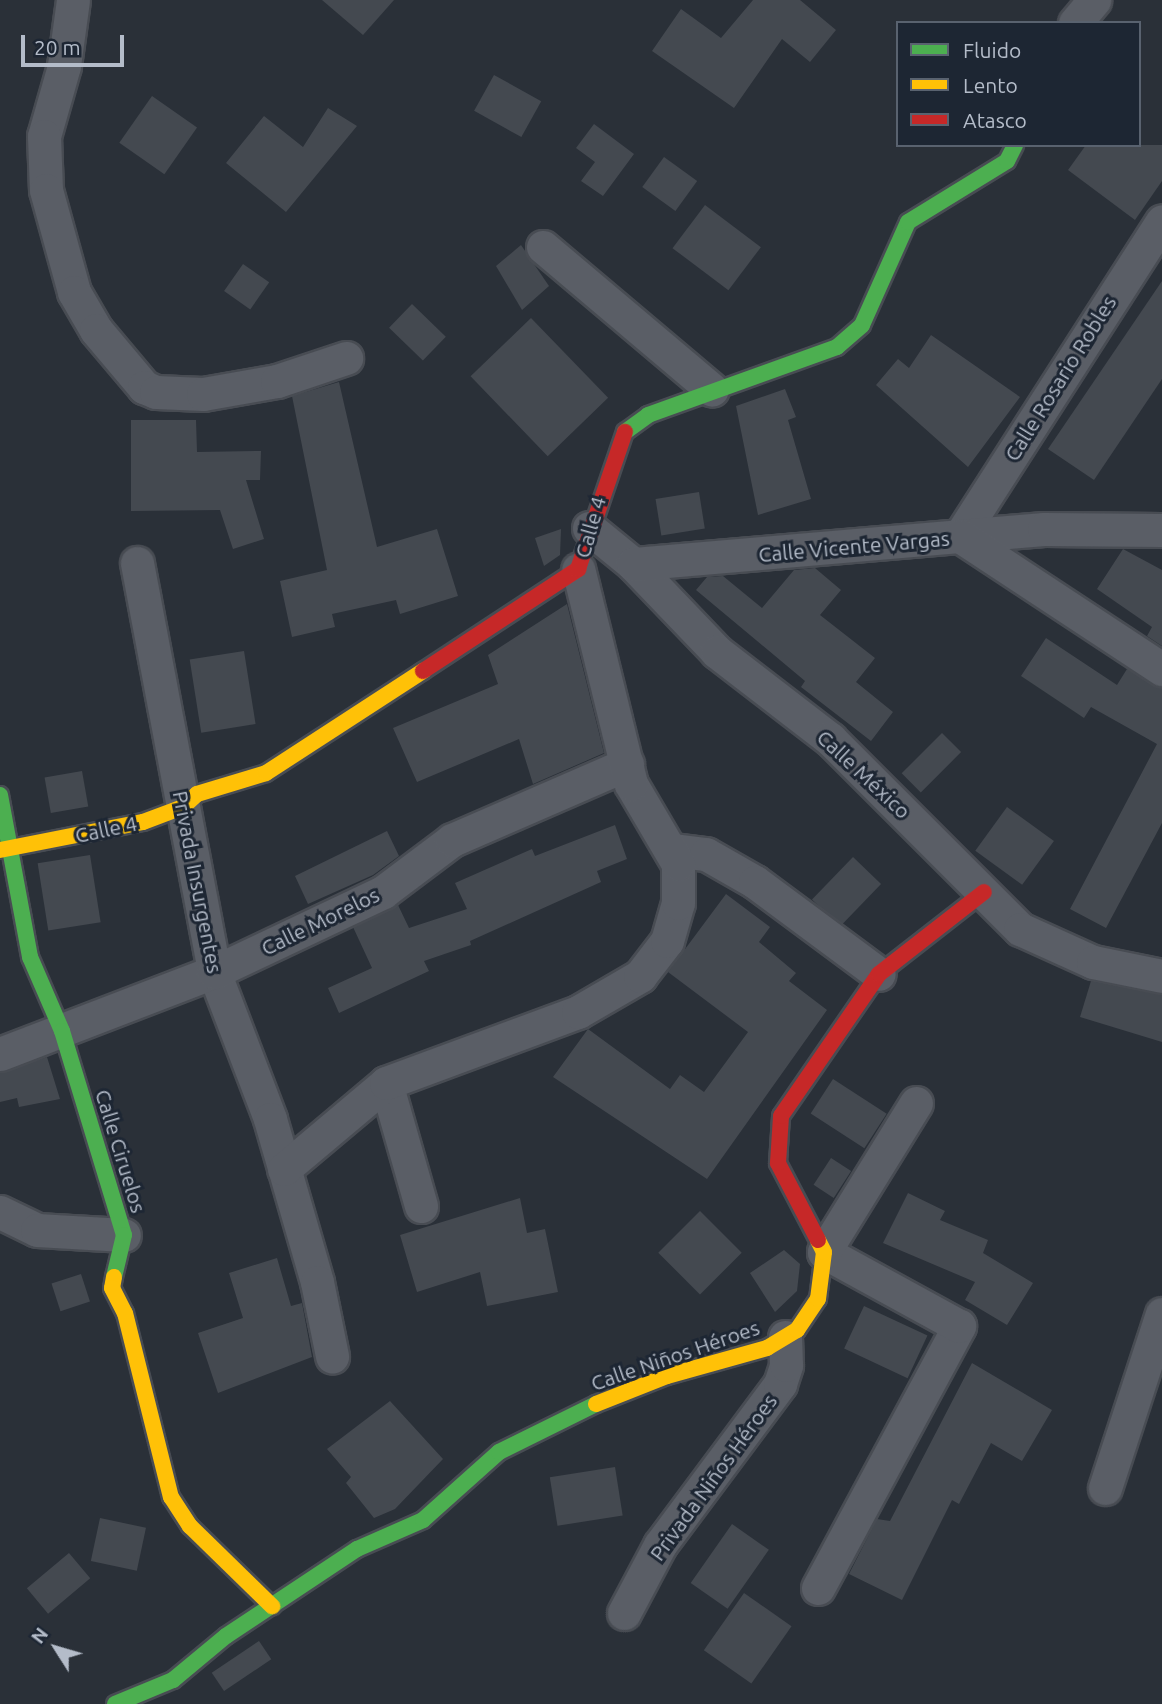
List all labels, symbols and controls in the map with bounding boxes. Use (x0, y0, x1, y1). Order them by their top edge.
scale bar (24, 21, 128, 65)
legend (896, 21, 1141, 147)
text: 20 m (34, 35, 81, 59)
text: Fluido (963, 38, 1021, 62)
text: Lento (963, 73, 1018, 97)
text: Atasco (963, 108, 1027, 132)
street label: Calle Rosario Robles (999, 291, 1121, 465)
street label: Calle 4 (569, 493, 611, 561)
street label: Calle Vicente Vargas (757, 525, 951, 567)
street label: Calle México (812, 724, 916, 824)
street label: Privada Insurgentes (168, 789, 228, 975)
street label: Calle 4 (73, 810, 139, 848)
street label: Calle Morelos (257, 882, 383, 960)
street label: Calle Ciruelos (90, 1086, 152, 1216)
street label: Calle Niños Héroes (587, 1314, 763, 1396)
street label: Privada Niños Héroes (644, 1389, 782, 1565)
north arrow (21, 1613, 91, 1683)
text: N (26, 1623, 52, 1648)

